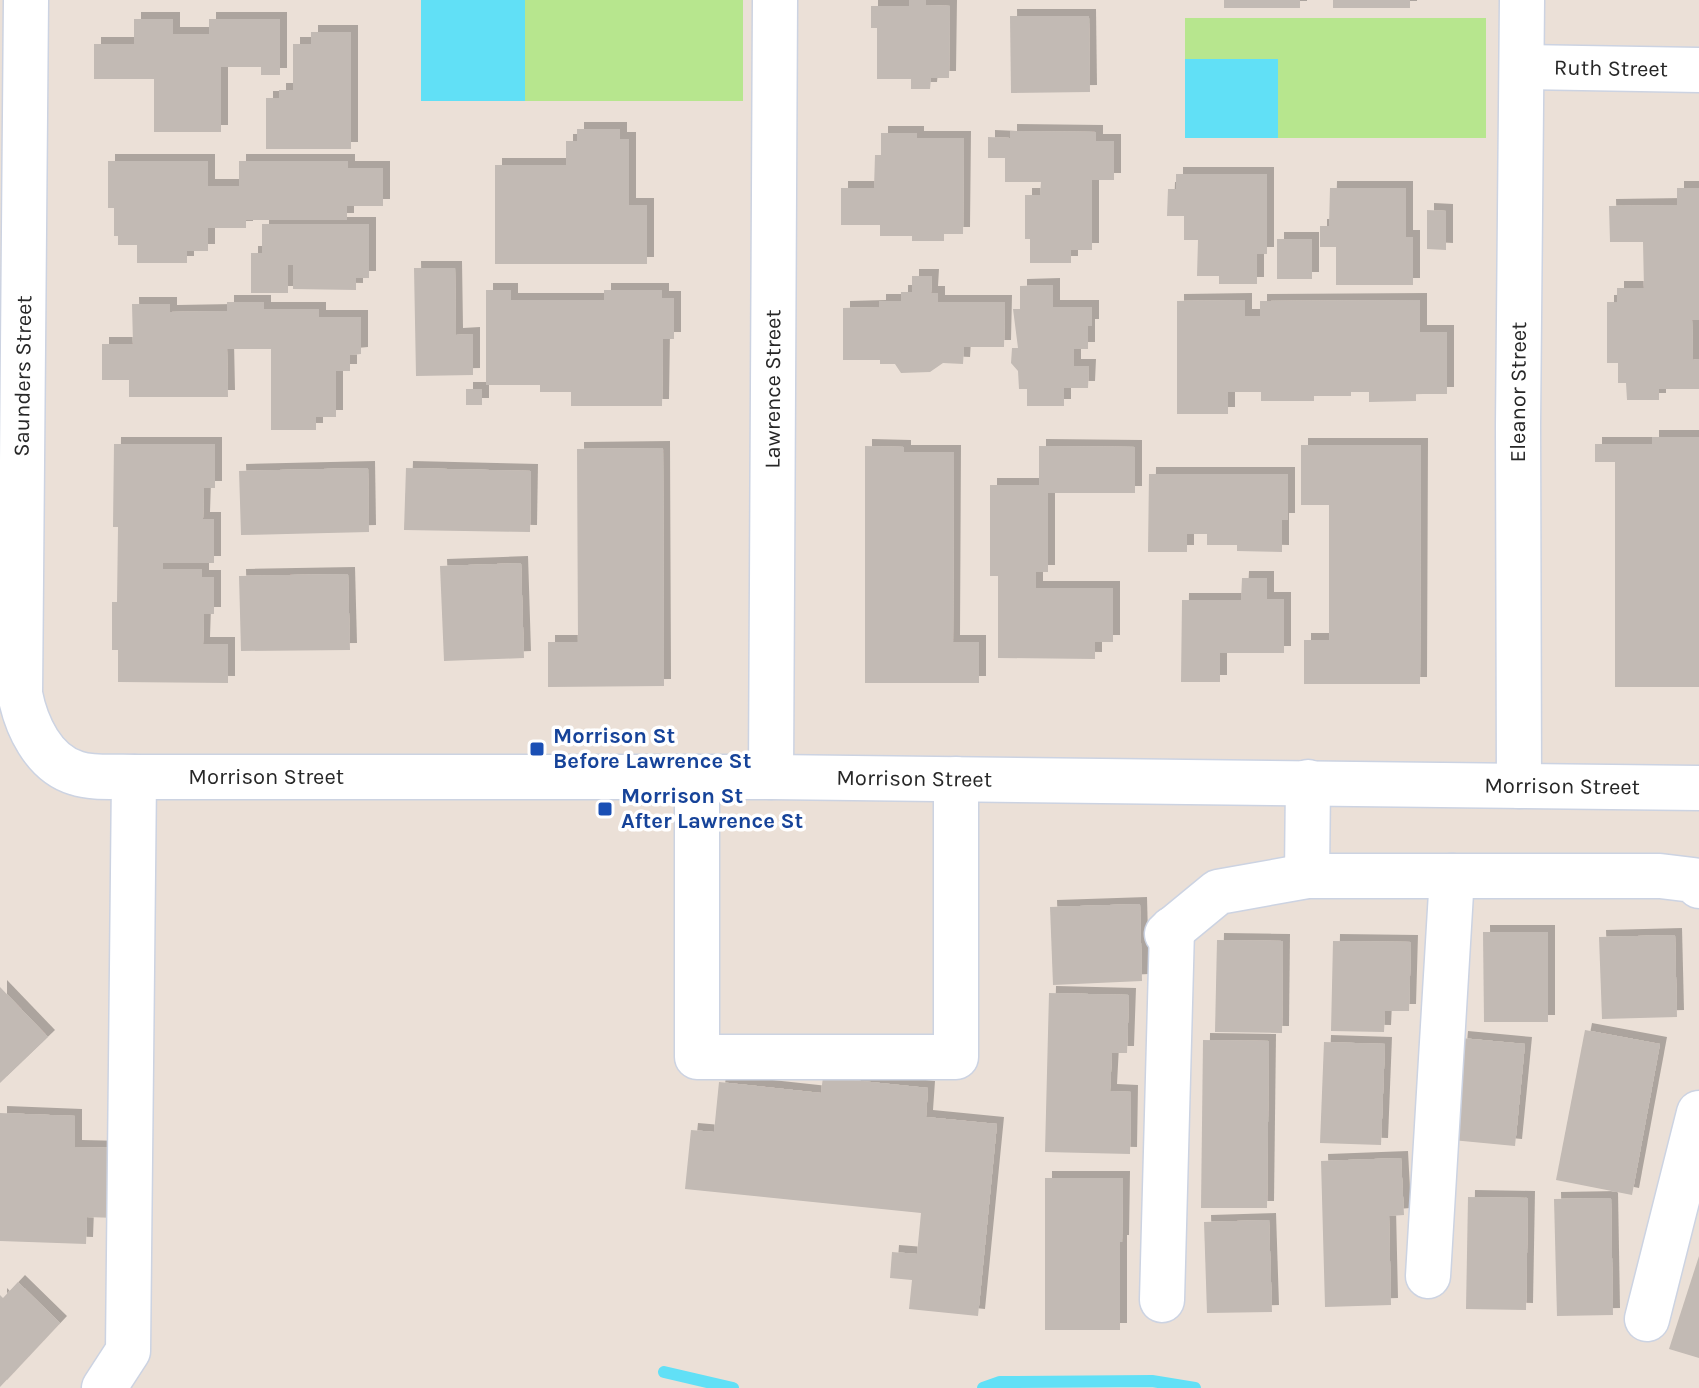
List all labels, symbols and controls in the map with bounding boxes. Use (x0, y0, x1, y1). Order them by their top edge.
street label: Ruth Street (1554, 55, 1668, 82)
street label: Saunders Street (9, 295, 37, 457)
street label: Lawrence Street (760, 309, 786, 469)
street label: Eleanor Street (1505, 321, 1532, 463)
place label: Morrison St Before Lawrence St (553, 723, 752, 774)
marker: Morrison St Before Lawrence St (528, 740, 546, 758)
street label: Morrison Street (188, 764, 344, 790)
street label: Morrison Street (836, 765, 992, 793)
street label: Morrison Street (1484, 772, 1640, 800)
place label: Morrison St After Lawrence St (621, 783, 803, 834)
marker: Morrison St After Lawrence St (596, 800, 614, 818)

